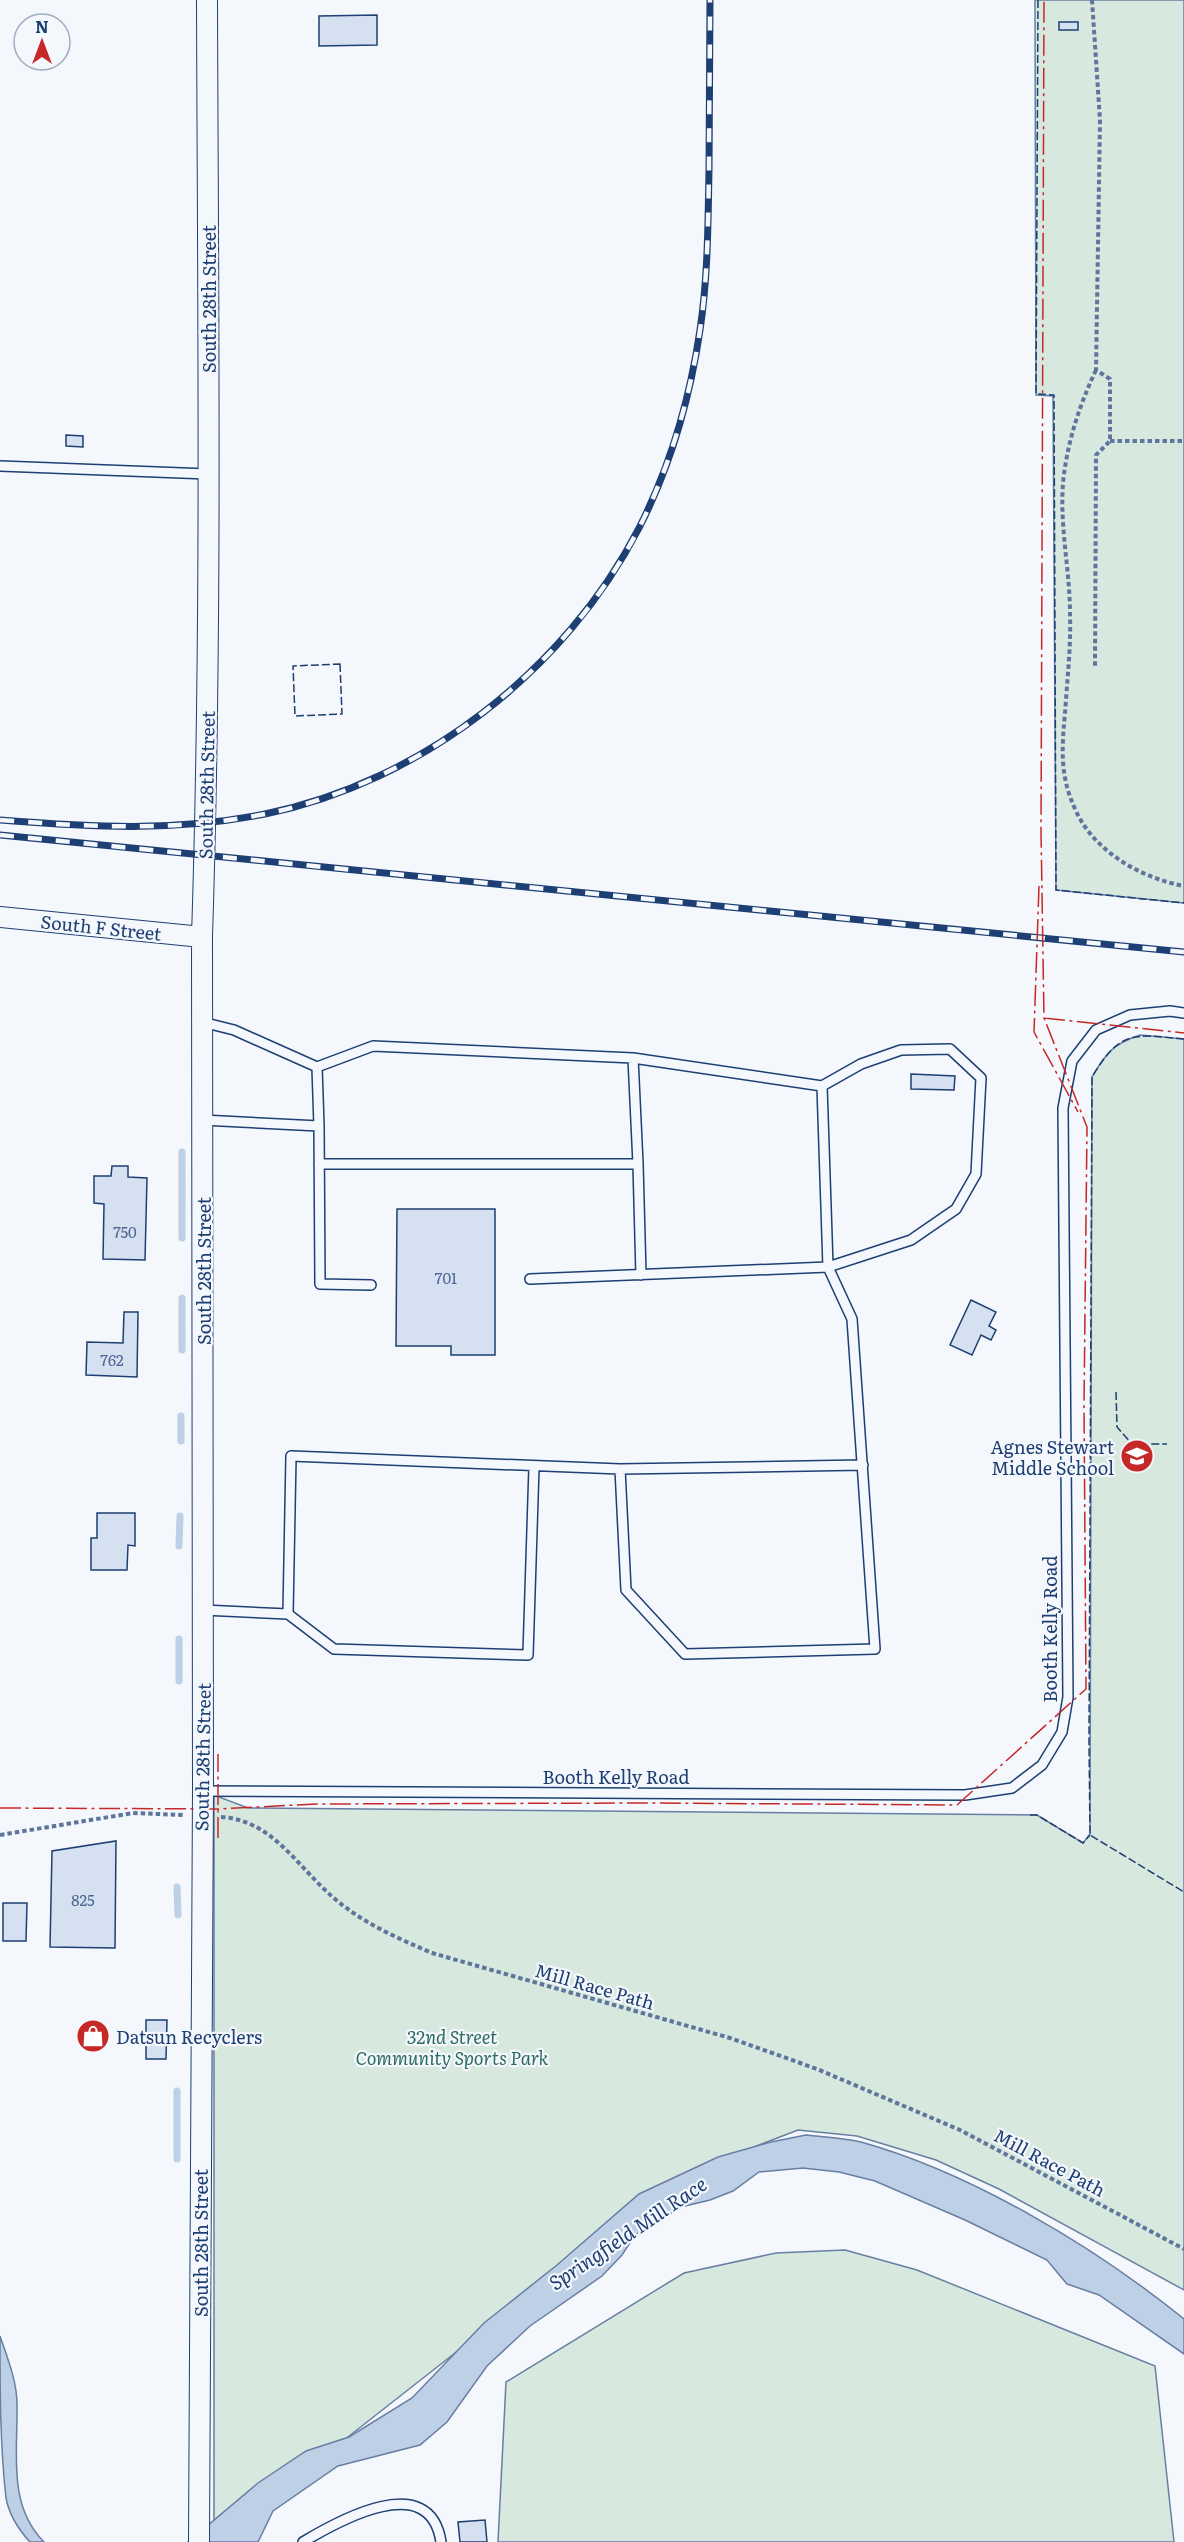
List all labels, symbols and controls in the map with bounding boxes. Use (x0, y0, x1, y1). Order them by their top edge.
north arrow (12, 12, 72, 72)
text: N (35, 14, 49, 38)
street label: South 28th Street (195, 224, 222, 373)
street label: South 28th Street (191, 710, 221, 859)
street label: South F Street (39, 907, 163, 947)
street label: South 28th Street (190, 1196, 217, 1345)
house number: 750 (113, 1220, 137, 1243)
house number: 701 (435, 1266, 457, 1289)
house number: 762 (100, 1348, 124, 1371)
place label: Agnes Stewart Middle School (991, 1433, 1115, 1481)
school or university icon: Agnes Stewart Middle School (1119, 1438, 1155, 1474)
street label: Booth Kelly Road (1036, 1556, 1063, 1702)
street label: South 28th Street (187, 1682, 217, 1831)
street label: Booth Kelly Road (543, 1763, 689, 1790)
house number: 825 (71, 1888, 95, 1911)
street label: Mill Race Path (532, 1956, 658, 2016)
shop icon: Datsun Recyclers (75, 2018, 111, 2054)
place label: Datsun Recyclers (116, 2023, 262, 2050)
park label: 32nd Street Community Sports Park (356, 2023, 549, 2071)
street label: Mill Race Path (989, 2121, 1111, 2203)
street label: South 28th Street (187, 2168, 214, 2317)
water label: Springfield Mill Race (542, 2168, 712, 2296)

